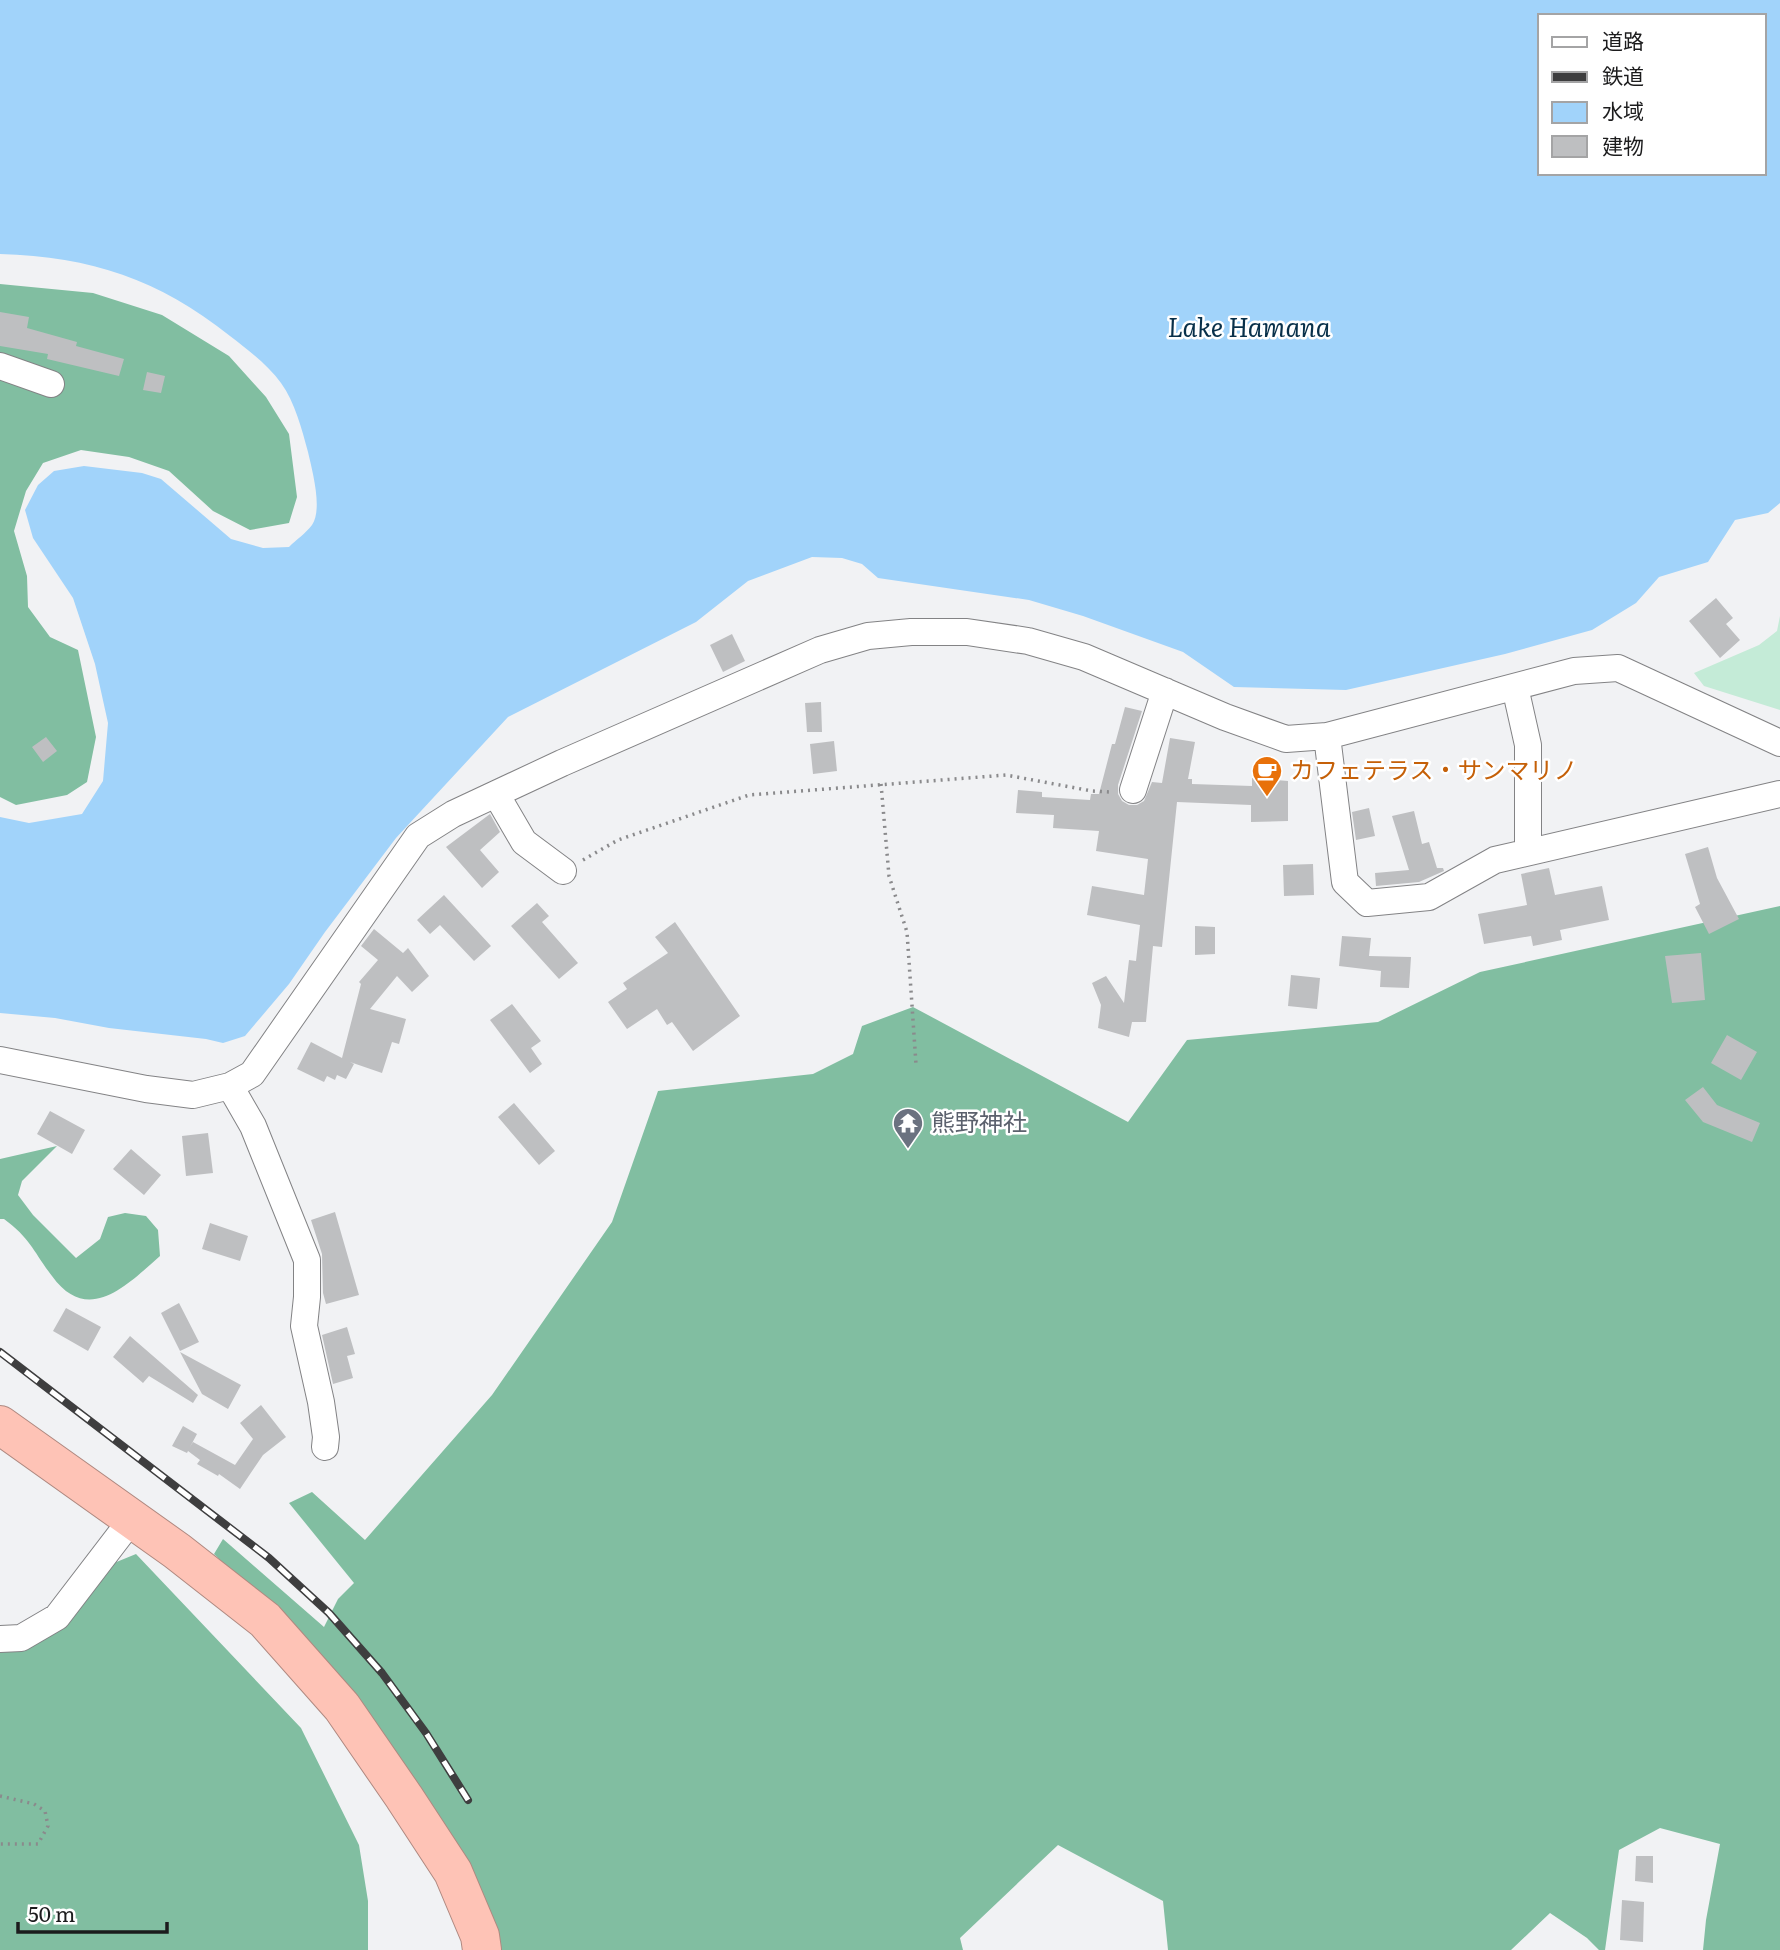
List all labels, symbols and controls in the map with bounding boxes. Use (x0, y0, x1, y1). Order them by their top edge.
legend (1538, 14, 1766, 175)
text: 道路 (1602, 24, 1644, 55)
text: 鉄道 (1602, 59, 1644, 90)
text: 水域 (1602, 94, 1644, 125)
text: 建物 (1602, 129, 1644, 160)
water label: Lake Hamana (1167, 306, 1331, 345)
place label: カフェテラス・サンマリノ (1290, 751, 1578, 786)
cafe icon: カフェテラス・サンマリノ (1250, 754, 1284, 798)
place label: 熊野神社 (931, 1103, 1027, 1138)
temple icon: 熊野神社 (891, 1106, 925, 1150)
scale bar (18, 1890, 166, 1934)
text: 50 m (28, 1897, 75, 1928)

